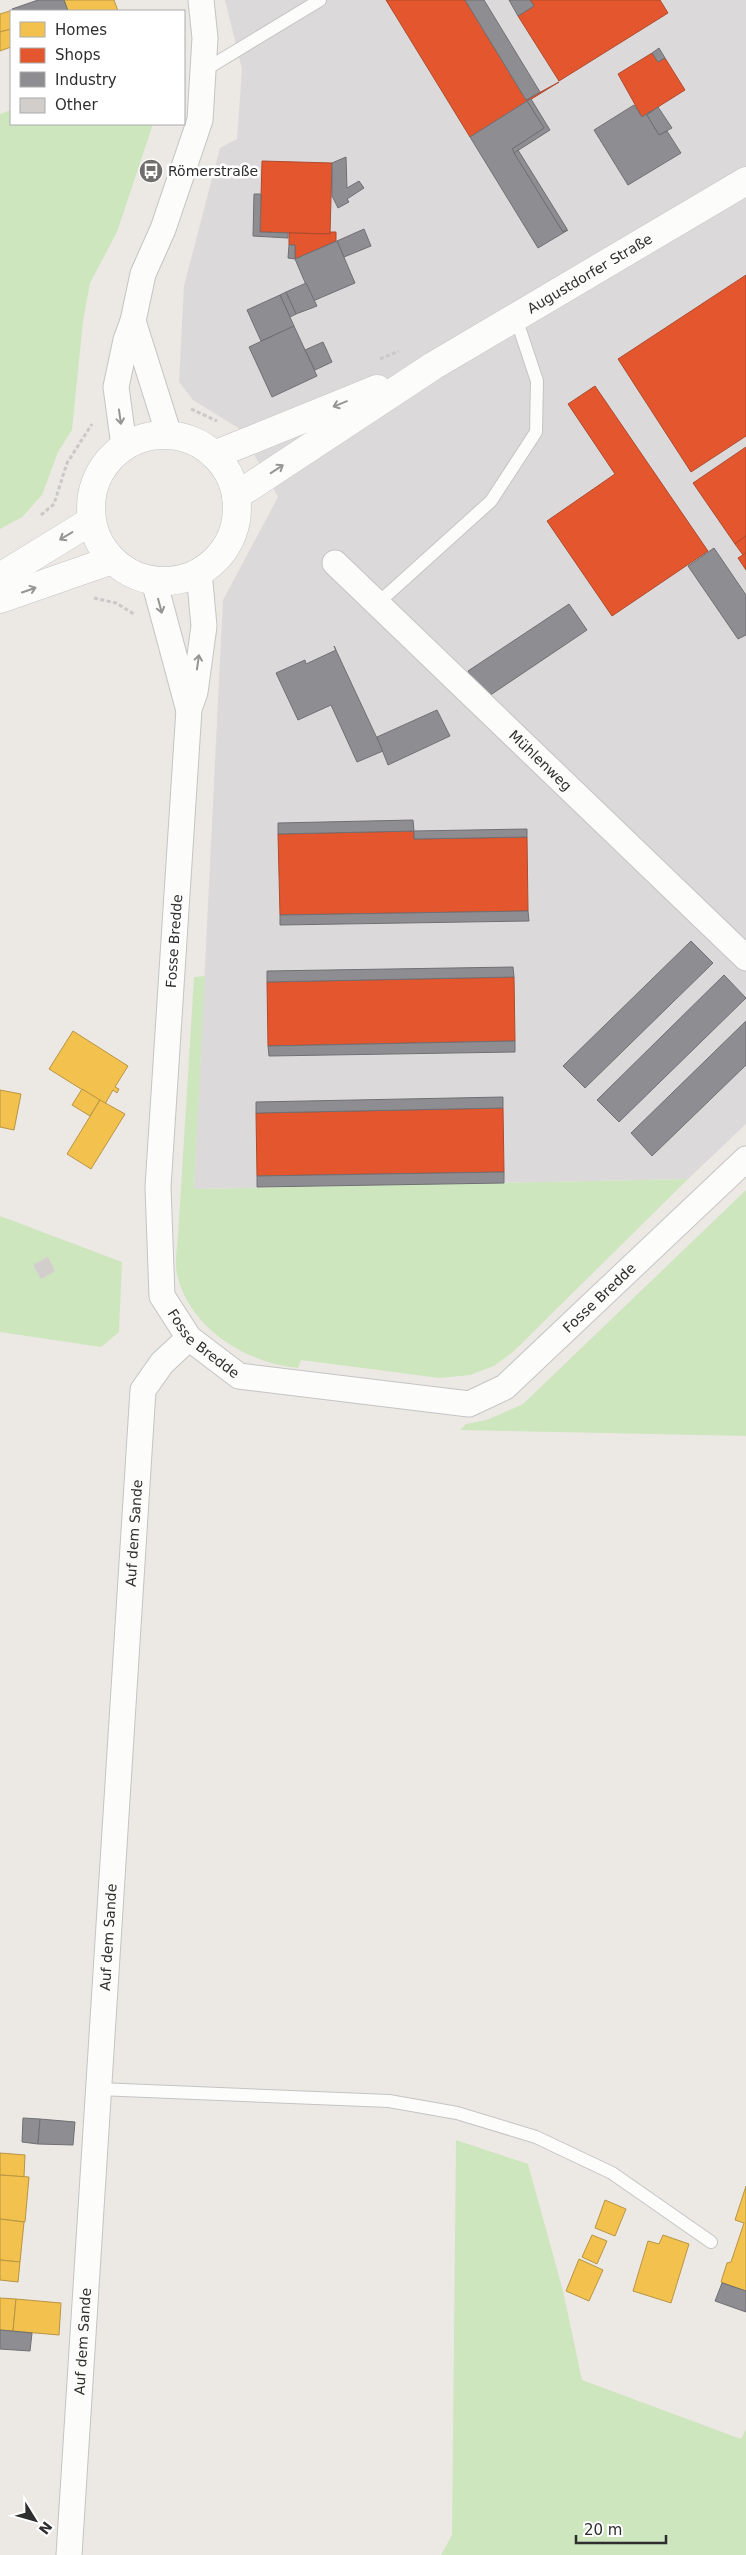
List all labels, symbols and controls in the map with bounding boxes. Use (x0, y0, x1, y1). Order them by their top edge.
legend (10, 10, 185, 125)
text: Homes (55, 21, 107, 39)
text: Shops (55, 46, 101, 64)
text: Industry (55, 71, 117, 89)
text: Other (55, 96, 98, 114)
bus stop icon: Römerstraße (138, 158, 164, 184)
place label: Römerstraße (168, 163, 258, 179)
street label: Augustdorfer Straße (524, 230, 655, 316)
one-way arrow (333, 400, 348, 409)
one-way arrow (116, 408, 126, 424)
one-way arrow (269, 464, 283, 474)
one-way arrow (60, 531, 74, 541)
one-way arrow (21, 584, 37, 594)
one-way arrow (156, 597, 166, 613)
one-way arrow (194, 654, 204, 670)
street label: Mühlenweg (506, 727, 575, 794)
street label: Fosse Bredde (163, 894, 185, 988)
street label: Fosse Bredde (560, 1260, 639, 1336)
street label: Fosse Bredde (165, 1306, 242, 1381)
street label: Auf dem Sande (123, 1479, 145, 1587)
street label: Auf dem Sande (97, 1883, 120, 1991)
street label: Auf dem Sande (71, 2287, 94, 2395)
north arrow (10, 2495, 60, 2545)
scale bar (576, 2512, 666, 2544)
text: N (35, 2518, 55, 2537)
text: 20 m (584, 2521, 622, 2539)

